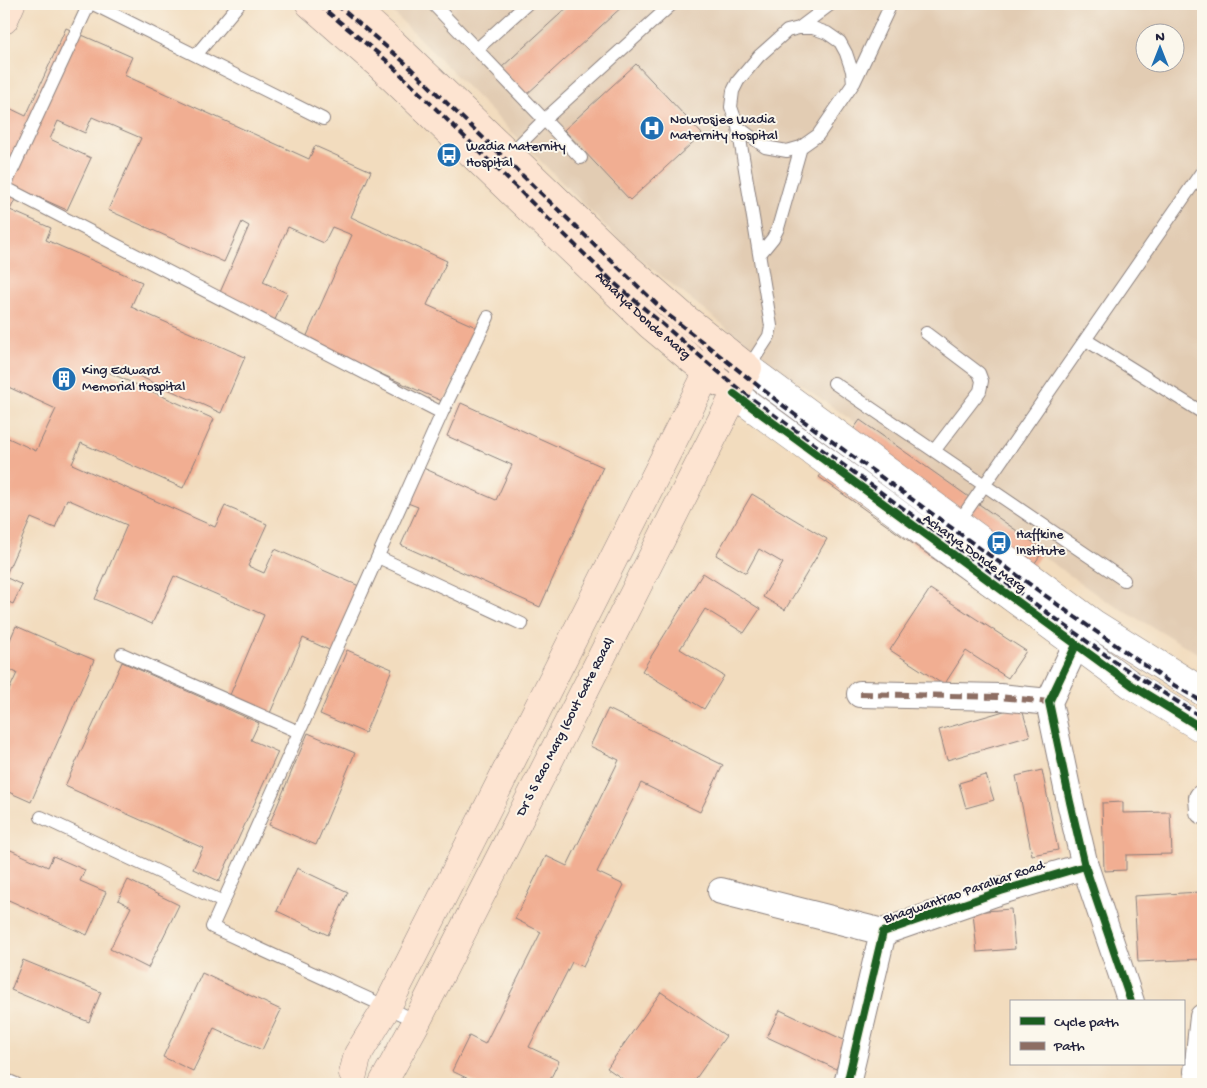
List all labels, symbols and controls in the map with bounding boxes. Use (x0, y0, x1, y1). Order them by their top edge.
north arrow (1134, 22, 1184, 72)
text: N (1155, 29, 1165, 46)
place label: Nowrosjee Wadia Maternity Hospital (670, 112, 778, 145)
hospital icon: Nowrosjee Wadia Maternity Hospital (639, 115, 665, 141)
place label: Wadia Maternity Hospital (466, 139, 566, 172)
bus stop icon: Wadia Maternity Hospital (436, 142, 462, 168)
street label: Acharya Donde Marg (591, 268, 694, 364)
place label: King Edward Memorial Hospital (82, 363, 185, 396)
building icon: King Edward Memorial Hospital (51, 366, 77, 392)
street label: Acharya Donde Marg (919, 511, 1029, 597)
place label: Haffkine Institute (1016, 527, 1066, 560)
bus stop icon: Haffkine Institute (986, 530, 1012, 556)
street label: Dr S S Rao Marg (Govt Gate Road) (513, 634, 619, 820)
street label: Bhagwantrao Paralkar Road (880, 857, 1048, 929)
legend (1010, 1000, 1184, 1066)
text: Cycle path (1054, 1014, 1119, 1032)
text: Path (1053, 1038, 1085, 1056)

